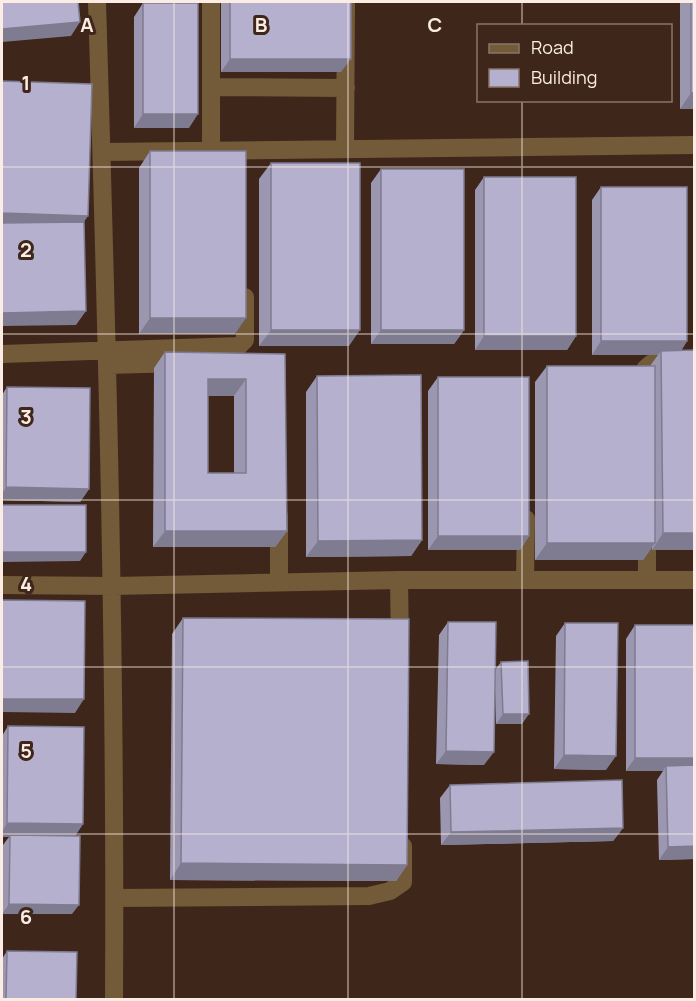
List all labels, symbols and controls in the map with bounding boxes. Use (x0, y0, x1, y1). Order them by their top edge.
text: A (80, 11, 94, 38)
text: B (255, 11, 268, 38)
text: C (428, 11, 442, 38)
legend (477, 24, 672, 102)
text: Road (531, 35, 574, 59)
text: Building (531, 65, 597, 89)
text: 1 (22, 69, 30, 96)
text: 2 (20, 236, 32, 263)
text: 3 (20, 403, 32, 430)
text: 4 (20, 570, 32, 597)
text: 5 (20, 737, 32, 764)
text: 6 (20, 903, 32, 930)

